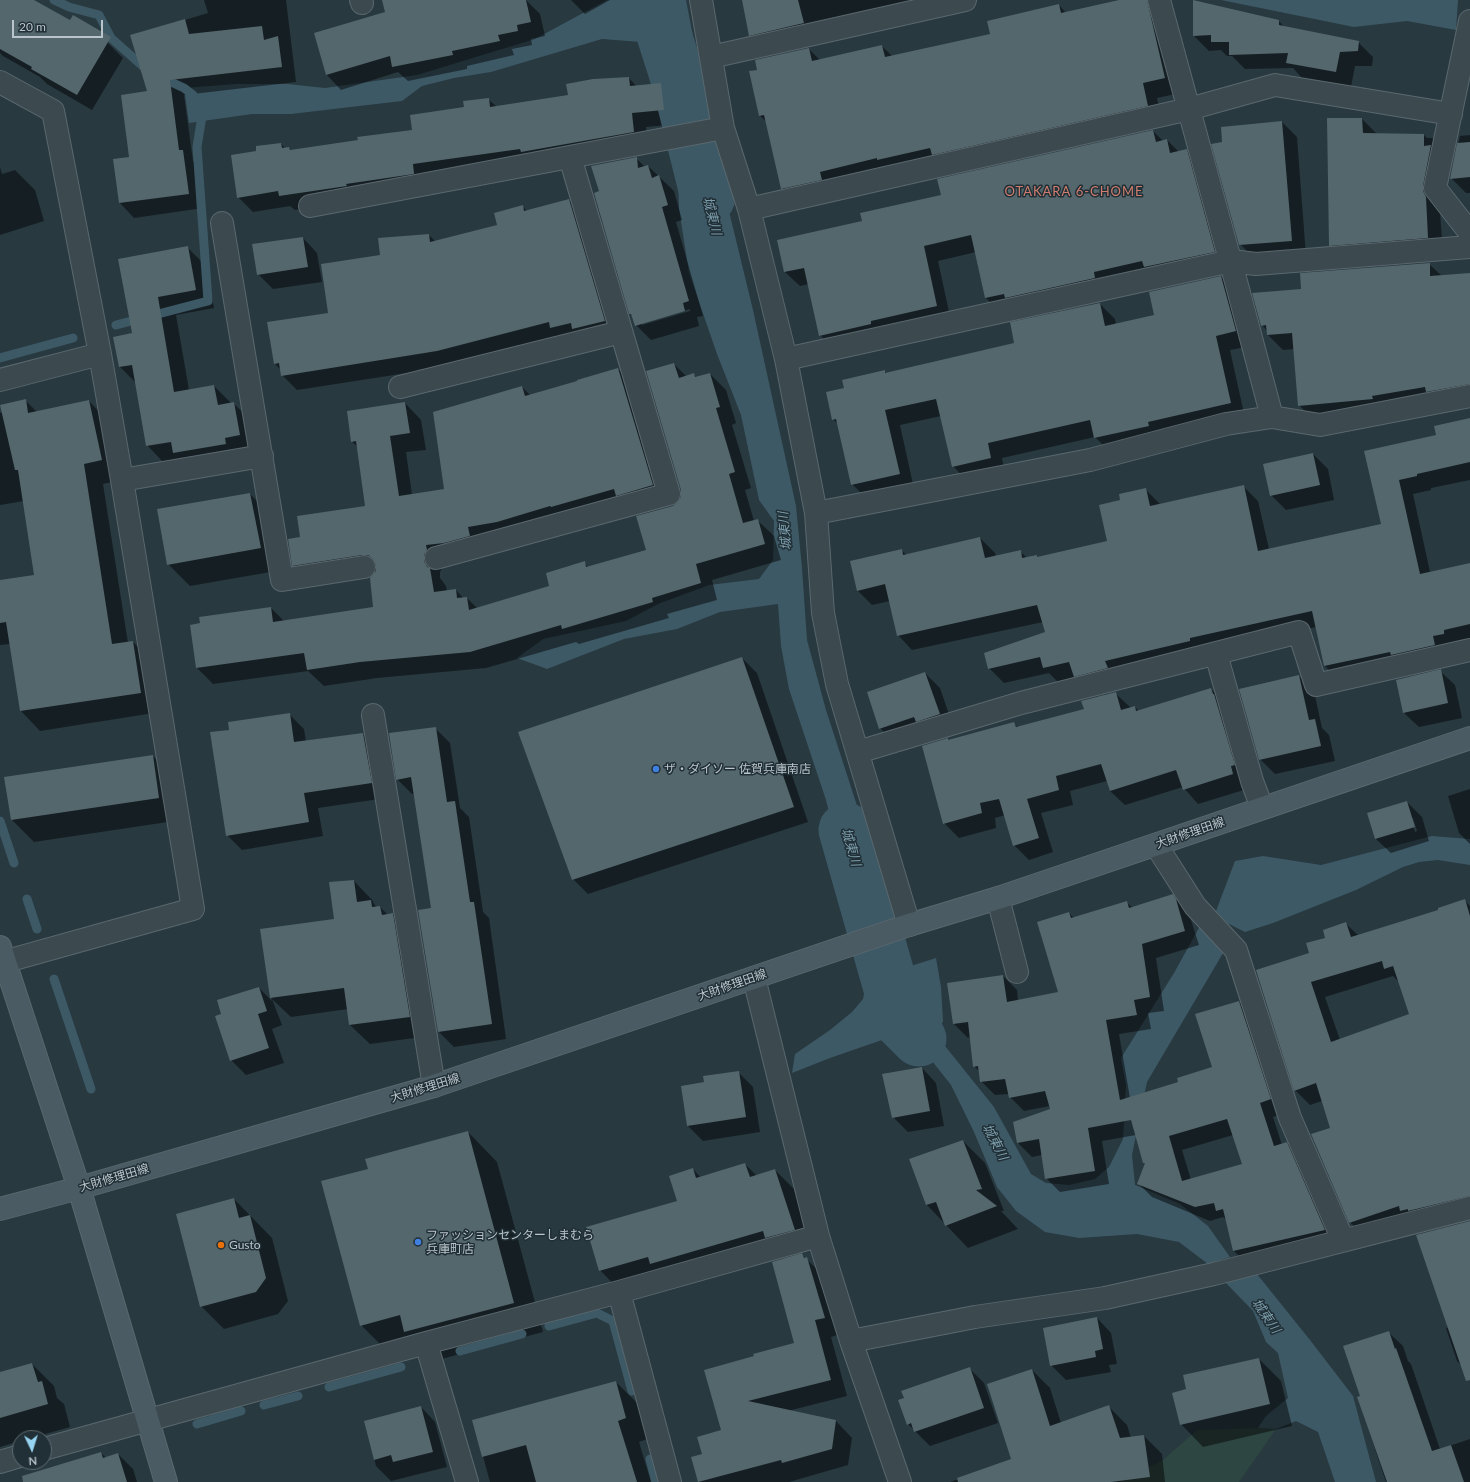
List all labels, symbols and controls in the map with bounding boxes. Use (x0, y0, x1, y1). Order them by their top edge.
scale bar (14, 12, 105, 38)
text: 20 m (19, 19, 46, 34)
district label: OTAKARA 6-CHOME (1004, 184, 1144, 200)
water label: 城東川 (700, 195, 724, 237)
water label: 城東川 (776, 511, 794, 551)
place label: ザ・ダイソー 佐賀兵庫南店 (664, 762, 811, 776)
marker: ザ・ダイソー 佐賀兵庫南店 (651, 764, 661, 774)
street label: 大財修理田線 (1154, 814, 1226, 852)
water label: 城東川 (838, 826, 864, 868)
street label: 大財修理田線 (696, 966, 768, 1004)
street label: 大財修理田線 (388, 1071, 462, 1105)
water label: 城東川 (979, 1121, 1011, 1163)
street label: 大財修理田線 (77, 1161, 151, 1195)
place label: ファッションセンターしまむら 兵庫町店 (426, 1228, 594, 1256)
marker: ファッションセンターしまむら 兵庫町店 (413, 1237, 423, 1247)
place label: Gusto (229, 1238, 261, 1252)
marker: Gusto (216, 1240, 226, 1250)
water label: 城東川 (1248, 1296, 1284, 1336)
north arrow (12, 1430, 52, 1470)
text: N (28, 1455, 37, 1468)

